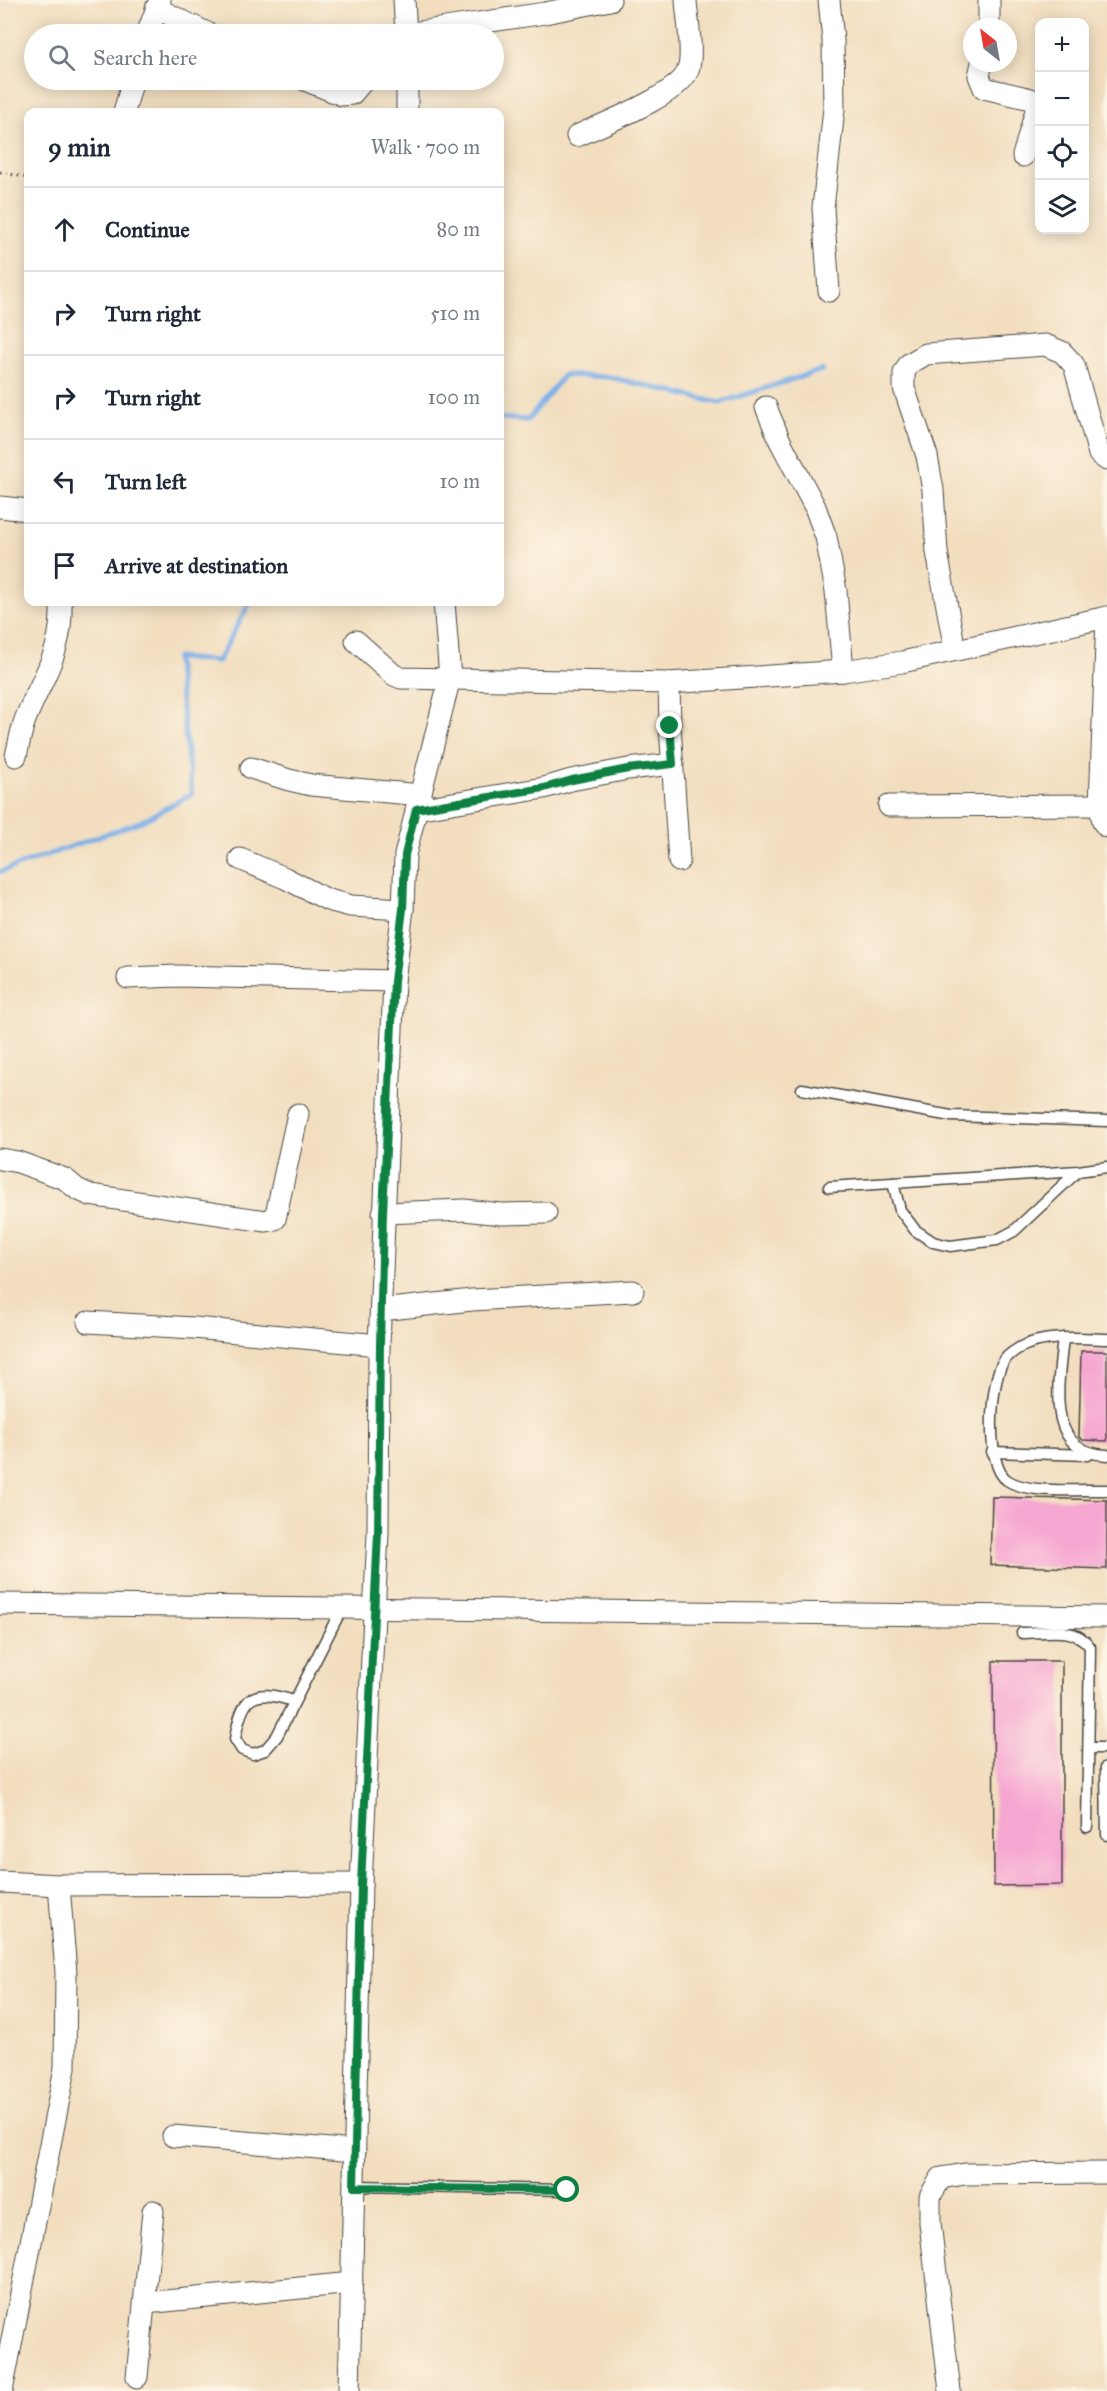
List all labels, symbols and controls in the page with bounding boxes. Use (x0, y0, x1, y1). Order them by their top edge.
north arrow (963, 18, 1017, 72)
map controls (1035, 18, 1089, 234)
button: + (1035, 18, 1089, 72)
search box (24, 24, 504, 90)
icon: search (45, 41, 78, 74)
text: Search here (93, 44, 197, 71)
button: − (1035, 72, 1089, 126)
button: locate (1035, 126, 1089, 180)
text: 9 min (48, 131, 111, 163)
text: Walk · 700 m (371, 135, 480, 159)
button: layers (1035, 180, 1089, 234)
icon: ahead (48, 213, 81, 246)
text: Continue (105, 216, 190, 243)
text: 80 m (437, 217, 480, 241)
icon: right (48, 297, 81, 330)
text: Turn right (105, 300, 201, 327)
text: 510 m (430, 301, 480, 325)
icon: right (48, 381, 81, 414)
text: Turn right (105, 384, 201, 411)
text: 100 m (428, 385, 480, 409)
icon: left (48, 465, 81, 498)
text: Turn left (105, 468, 187, 495)
text: 10 m (439, 469, 480, 493)
icon: arrive (48, 549, 81, 582)
text: Arrive at destination (105, 552, 288, 579)
route end (656, 712, 682, 738)
route start (553, 2176, 579, 2202)

